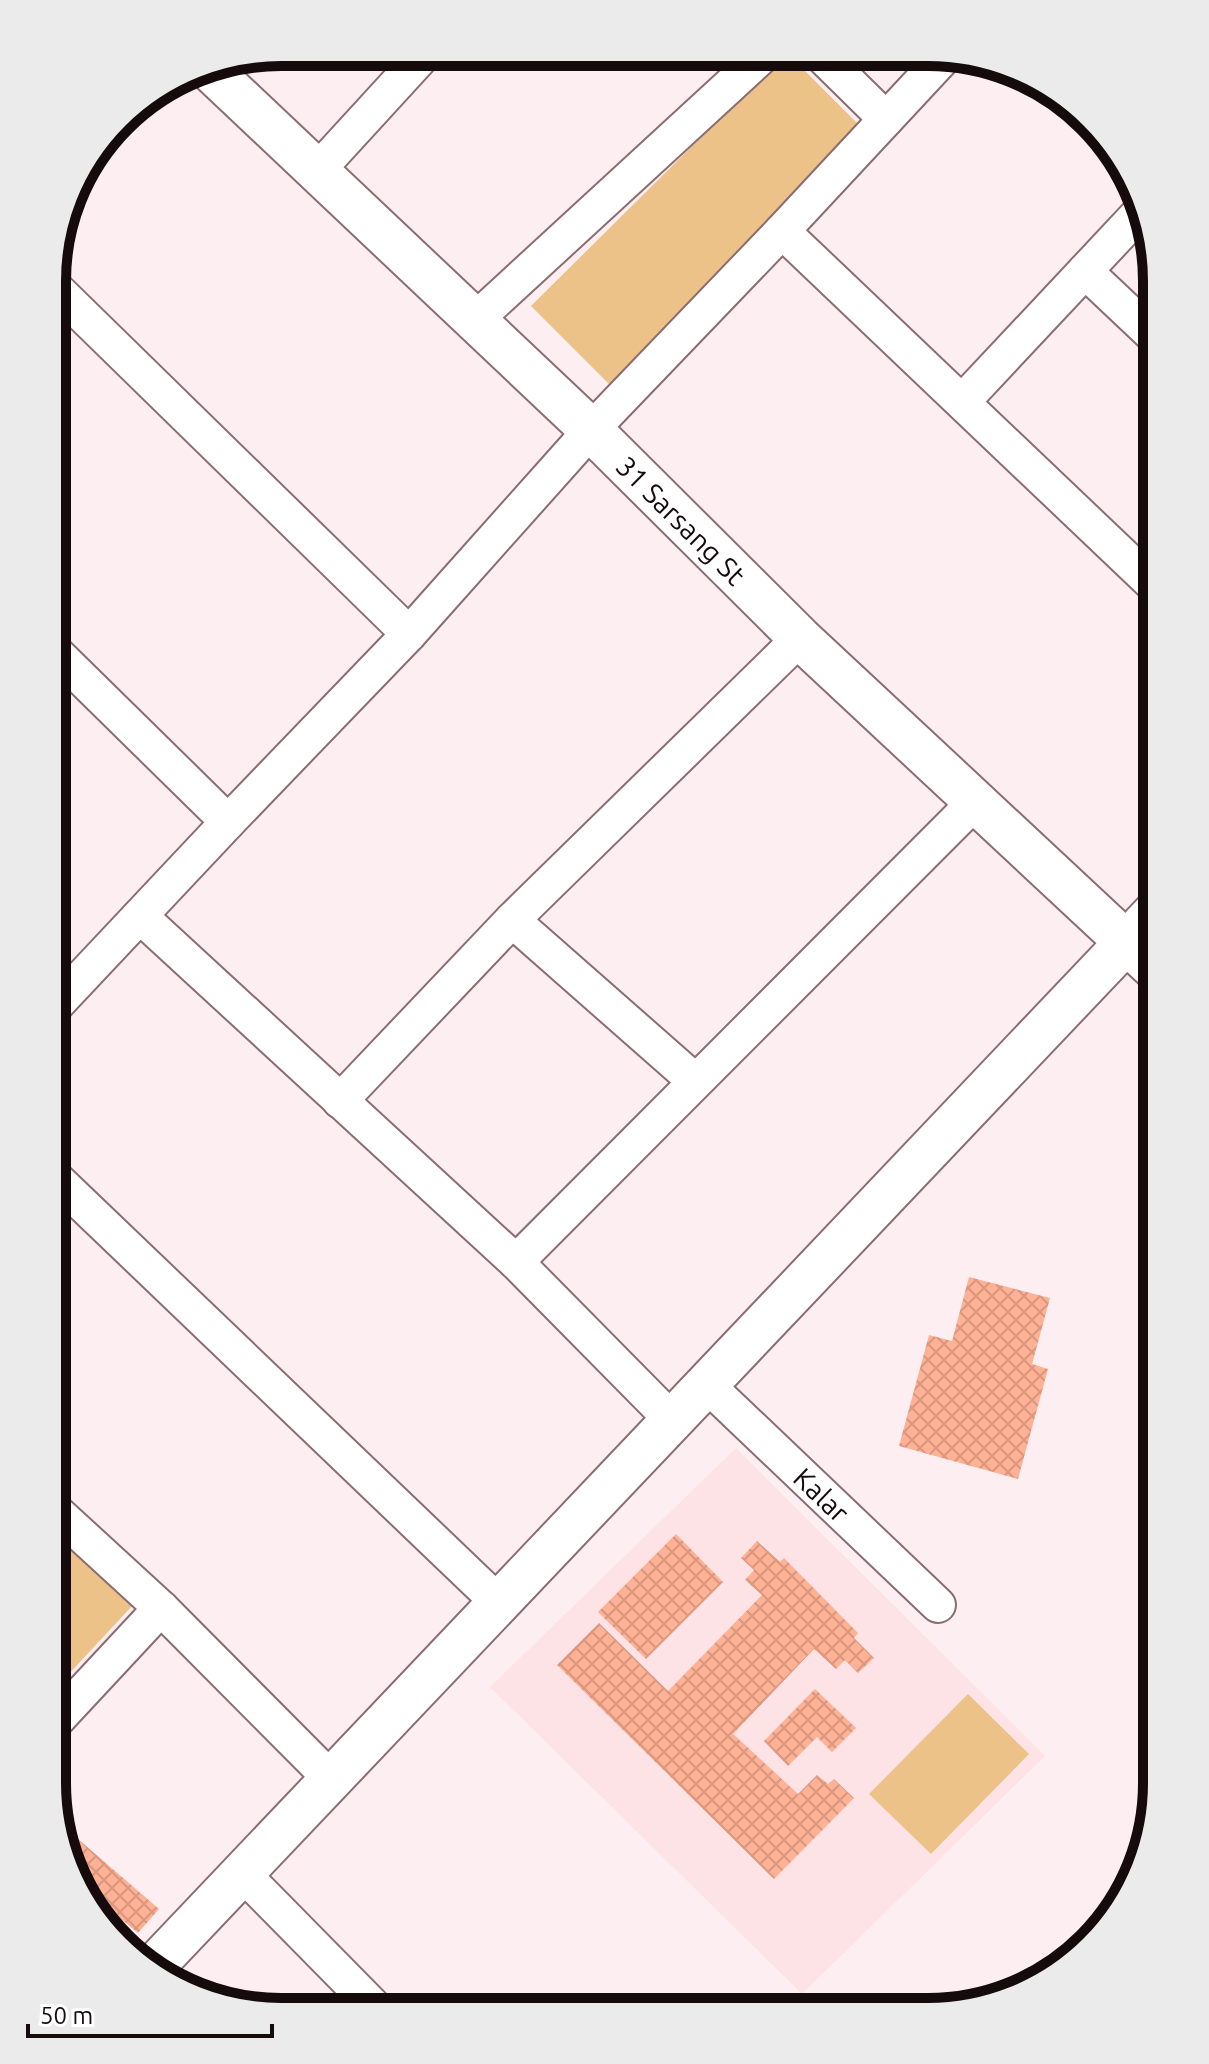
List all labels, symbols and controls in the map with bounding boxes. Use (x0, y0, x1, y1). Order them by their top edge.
street label: 31 Sarsang St (611, 450, 752, 590)
street label: Kalar (788, 1461, 856, 1528)
scale bar (28, 1988, 272, 2038)
text: 50 m (40, 2002, 93, 2029)

